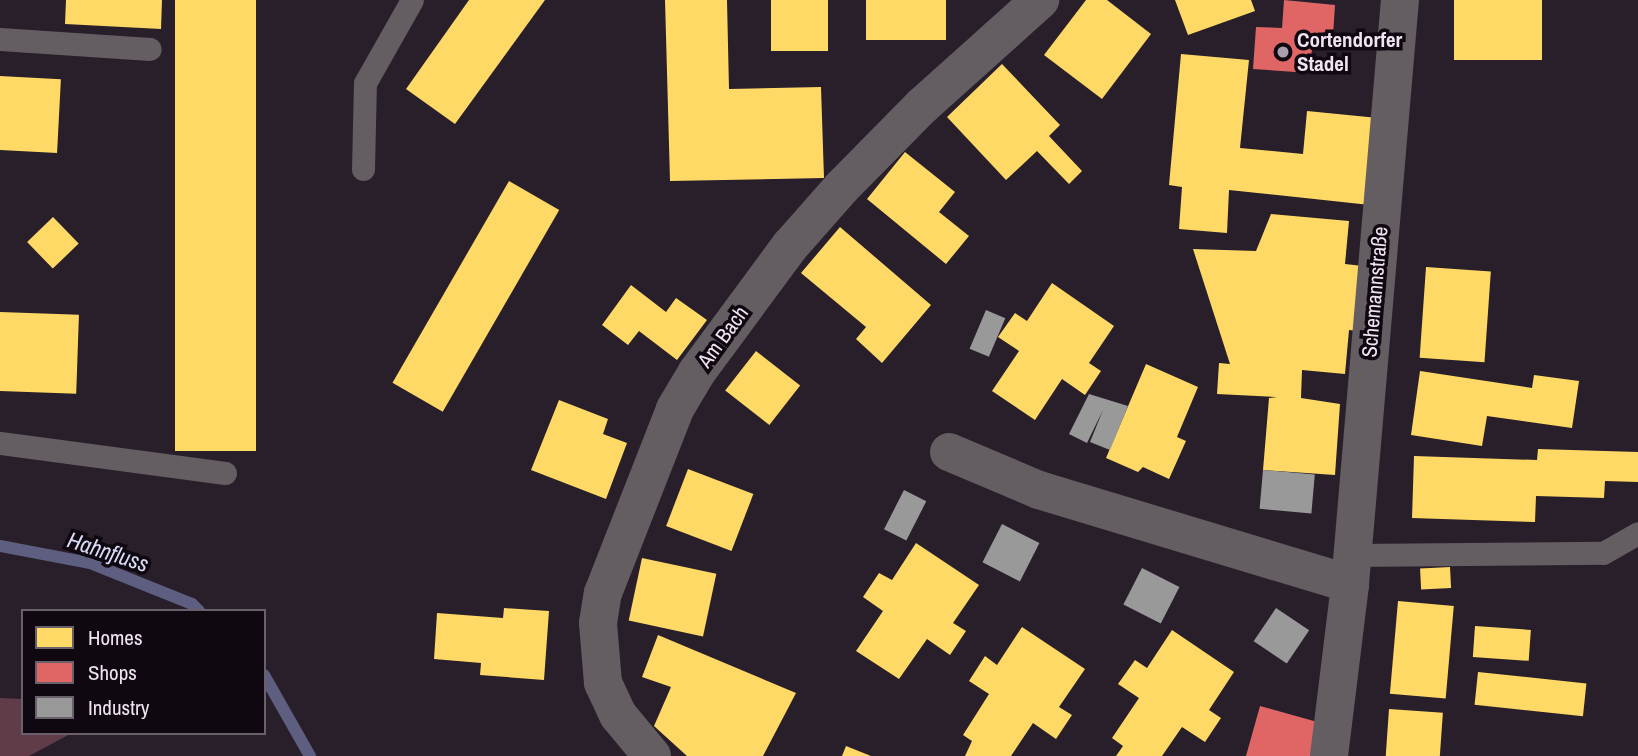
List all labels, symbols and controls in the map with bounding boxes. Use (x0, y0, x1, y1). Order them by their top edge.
place label: Cortendorfer Stadel (1297, 27, 1402, 77)
marker: Cortendorfer Stadel (1275, 44, 1291, 60)
street label: Schemannstraße (1357, 226, 1393, 358)
street label: Am Bach (692, 301, 754, 373)
water label: Hahnfluss (64, 526, 152, 578)
legend (21, 609, 266, 735)
text: Homes (88, 623, 143, 652)
text: Shops (88, 658, 137, 687)
text: Industry (88, 693, 149, 722)

